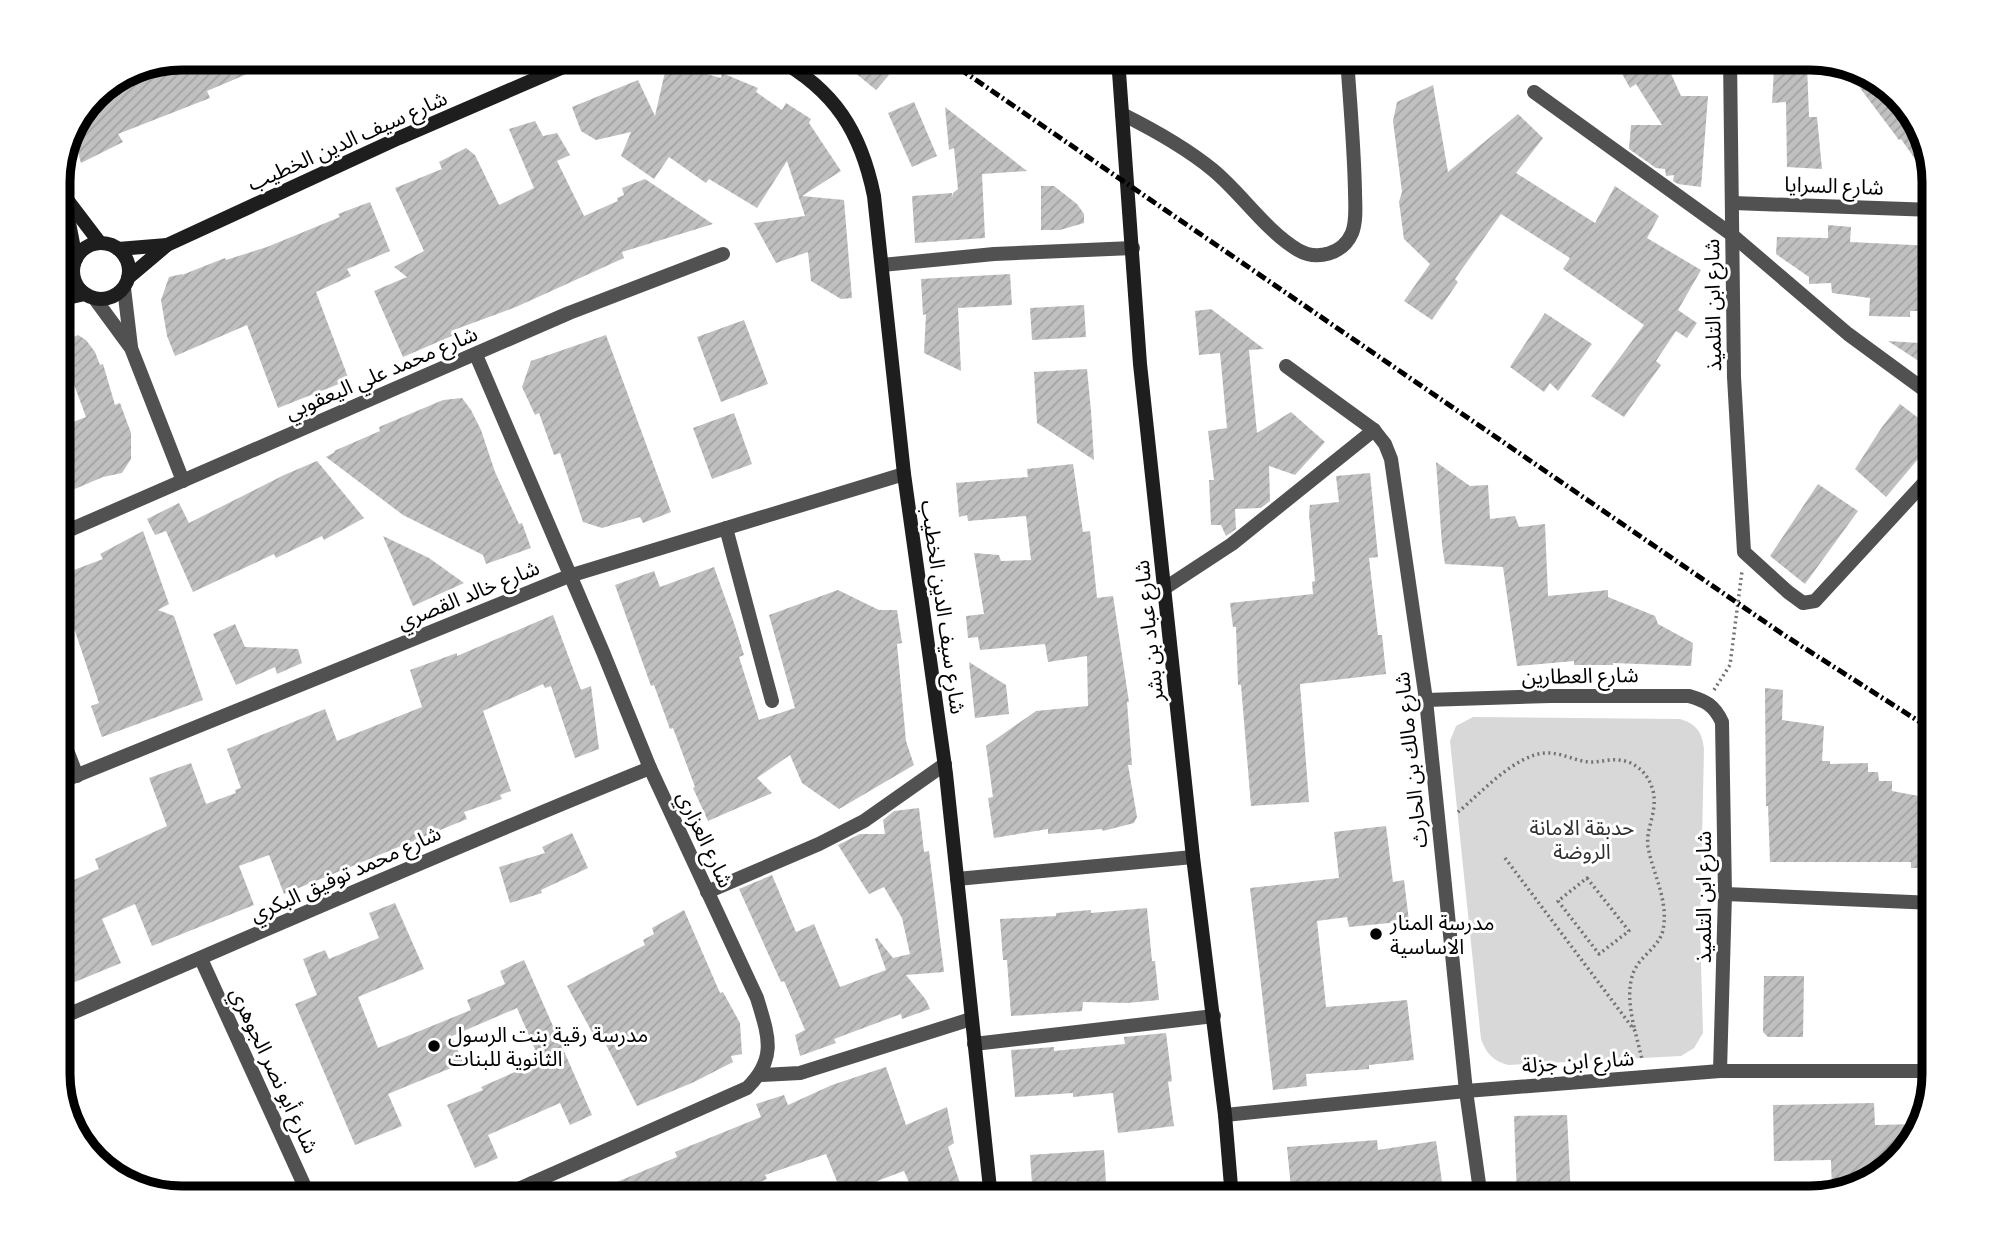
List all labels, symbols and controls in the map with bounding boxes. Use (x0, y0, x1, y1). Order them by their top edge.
street label: شارع سيف الدين الخطيب (243, 83, 452, 199)
street label: شارع السرايا (1784, 169, 1884, 203)
street label: شارع ابن التلميذ (1697, 238, 1729, 372)
street label: شارع محمد علي اليعقوبي (280, 319, 483, 428)
street label: شارع سيف الدين الخطيب (913, 498, 973, 716)
street label: شارع خالد القصري (393, 553, 544, 638)
street label: شارع عباد بن بشر (1127, 558, 1171, 704)
street label: شارع العطارين (1521, 660, 1639, 692)
street label: شارع مالك بن الحارث (1387, 670, 1435, 850)
street label: شارع العزاري (669, 786, 741, 893)
park label: حدبقة الامانة الروضة (1530, 813, 1634, 865)
street label: شارع محمد توفيق البكري (245, 818, 446, 930)
street label: شارع ابن التلميذ (1689, 831, 1719, 963)
place label: مدرسة المنار الاساسية (1389, 908, 1495, 960)
marker: مدرسة المنار الاساسية (1368, 926, 1384, 942)
street label: شارع أبو نصر الجوهري (222, 982, 326, 1159)
place label: مدرسة رقية بنت الرسول الثانوية للبنات (448, 1020, 648, 1072)
marker: مدرسة رقية بنت الرسول الثانوية للبنات (426, 1038, 442, 1054)
street label: شارع ابن جزلة (1521, 1043, 1635, 1081)

